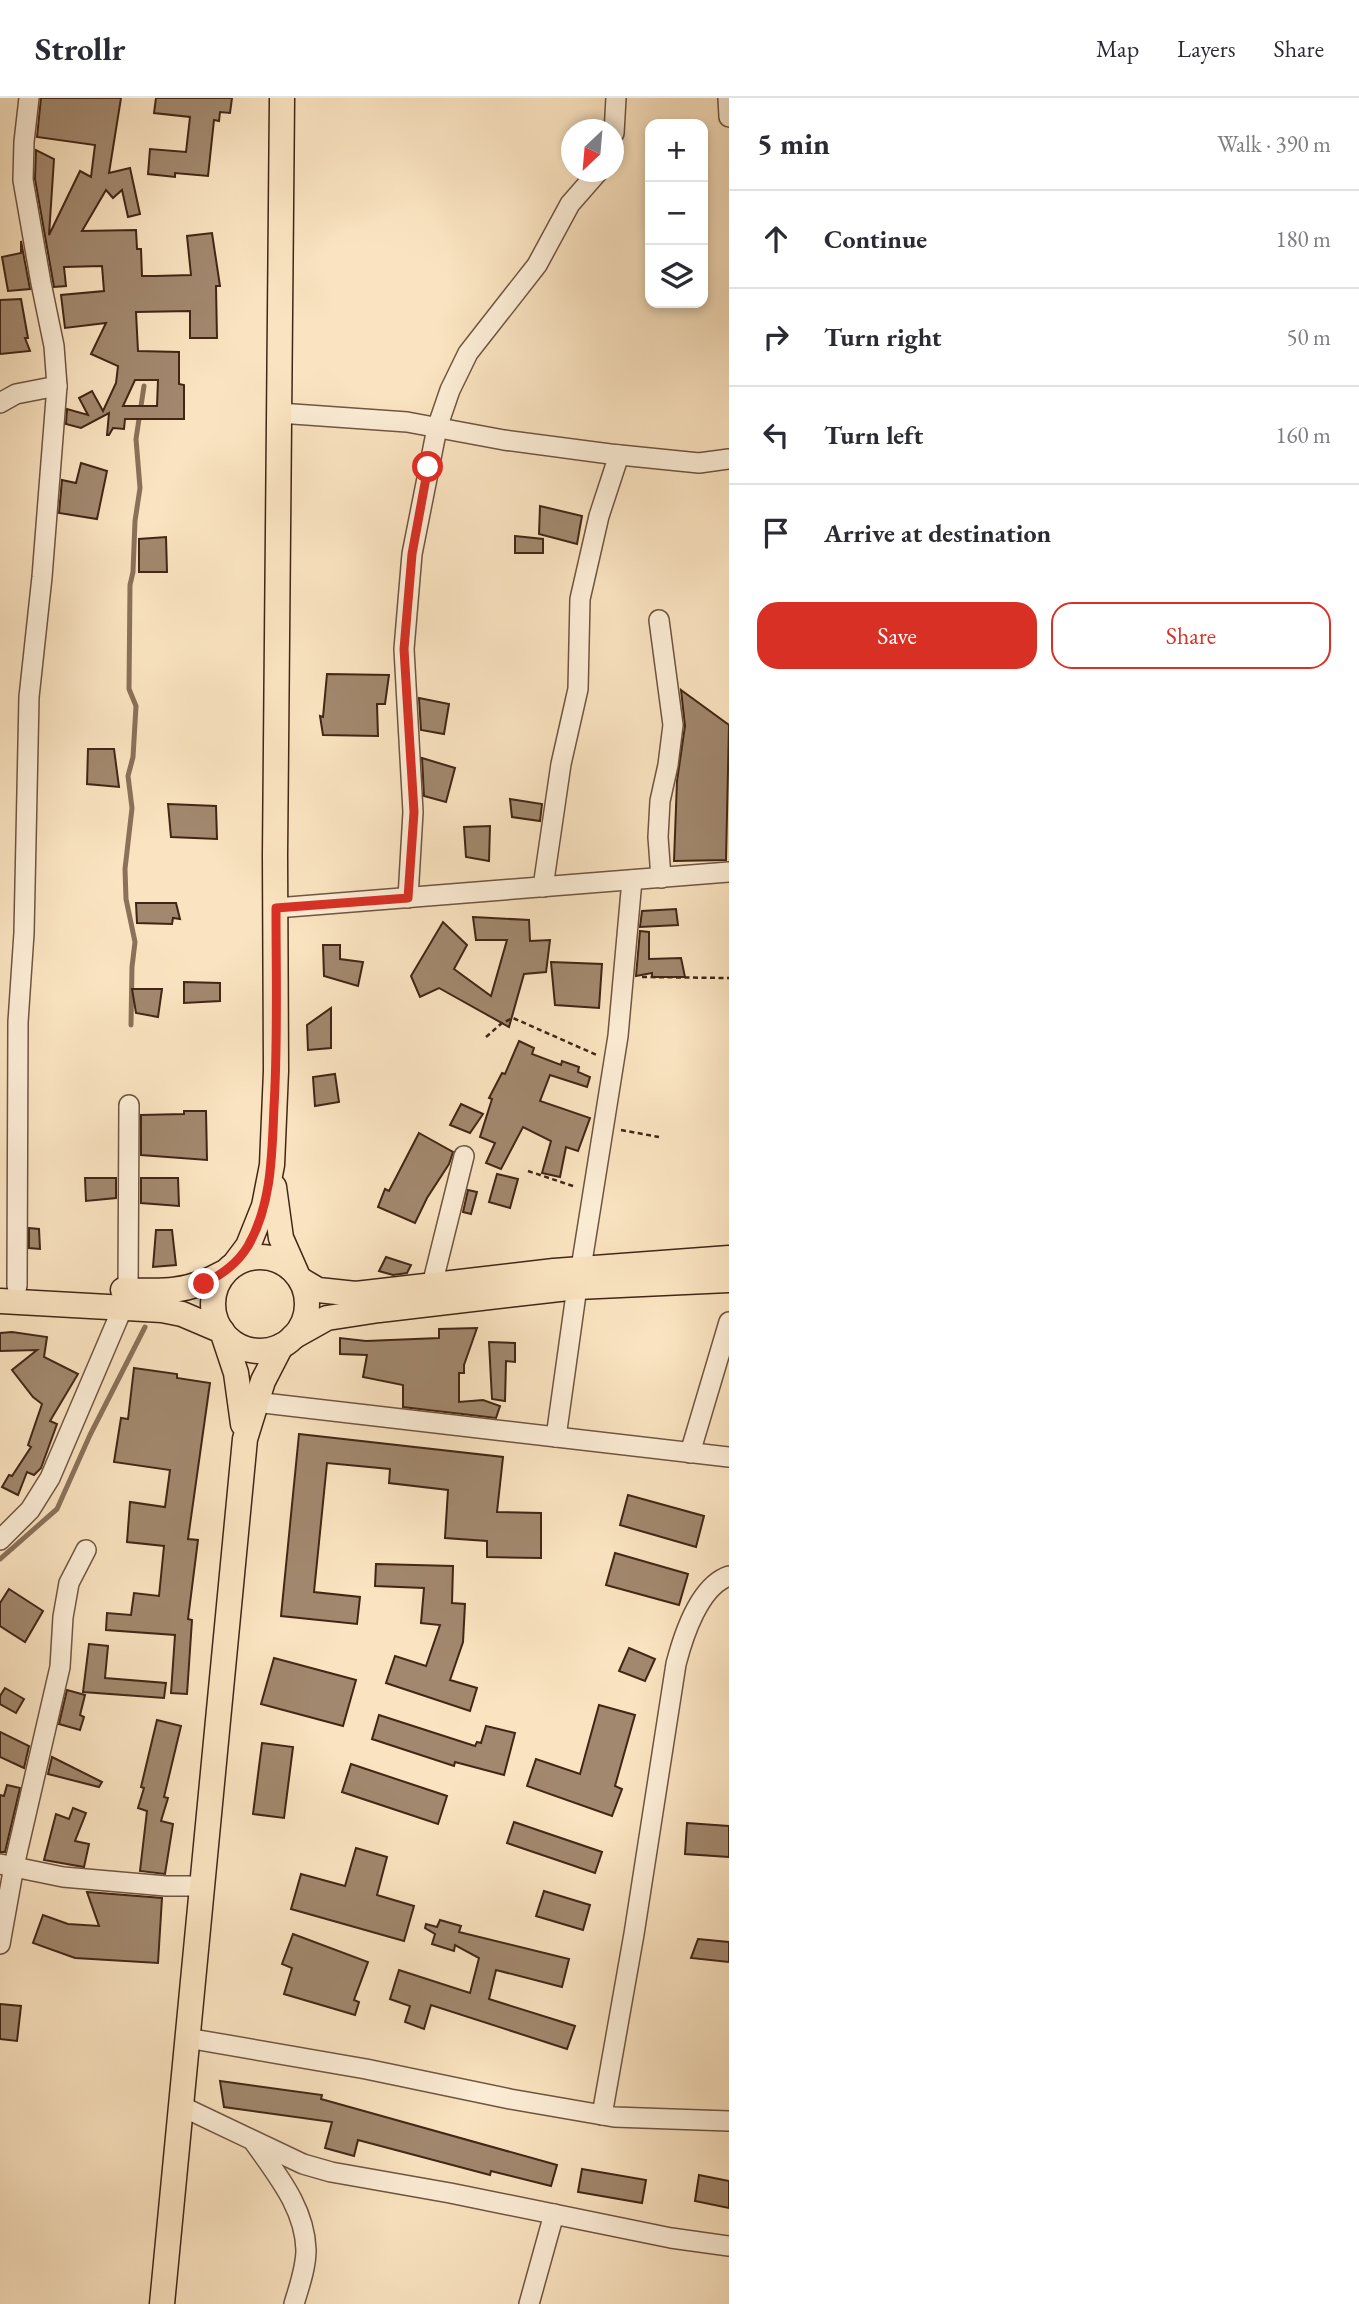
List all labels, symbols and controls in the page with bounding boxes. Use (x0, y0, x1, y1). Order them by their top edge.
text: Strollr (35, 27, 126, 70)
text: Map (1096, 33, 1139, 64)
text: Layers (1177, 33, 1236, 64)
text: Share (1274, 33, 1324, 64)
north arrow (561, 119, 624, 182)
map controls (645, 119, 708, 308)
button: + (645, 119, 708, 182)
text: 5 min (757, 124, 830, 163)
text: Walk · 390 m (1217, 129, 1331, 159)
button: − (645, 182, 708, 245)
icon: ahead (757, 220, 795, 258)
text: Continue (824, 222, 927, 256)
text: 180 m (1275, 224, 1331, 254)
button: layers (645, 245, 708, 308)
icon: right (757, 318, 795, 356)
text: Turn right (824, 320, 942, 354)
text: 50 m (1286, 322, 1331, 352)
icon: left (757, 416, 795, 454)
text: Turn left (824, 418, 923, 452)
text: 160 m (1275, 420, 1331, 450)
route start (412, 451, 443, 482)
icon: arrive (757, 514, 795, 552)
text: Arrive at destination (824, 516, 1051, 550)
button: Save (757, 602, 1037, 669)
button: Share (1051, 602, 1331, 669)
route end (188, 1268, 219, 1299)

